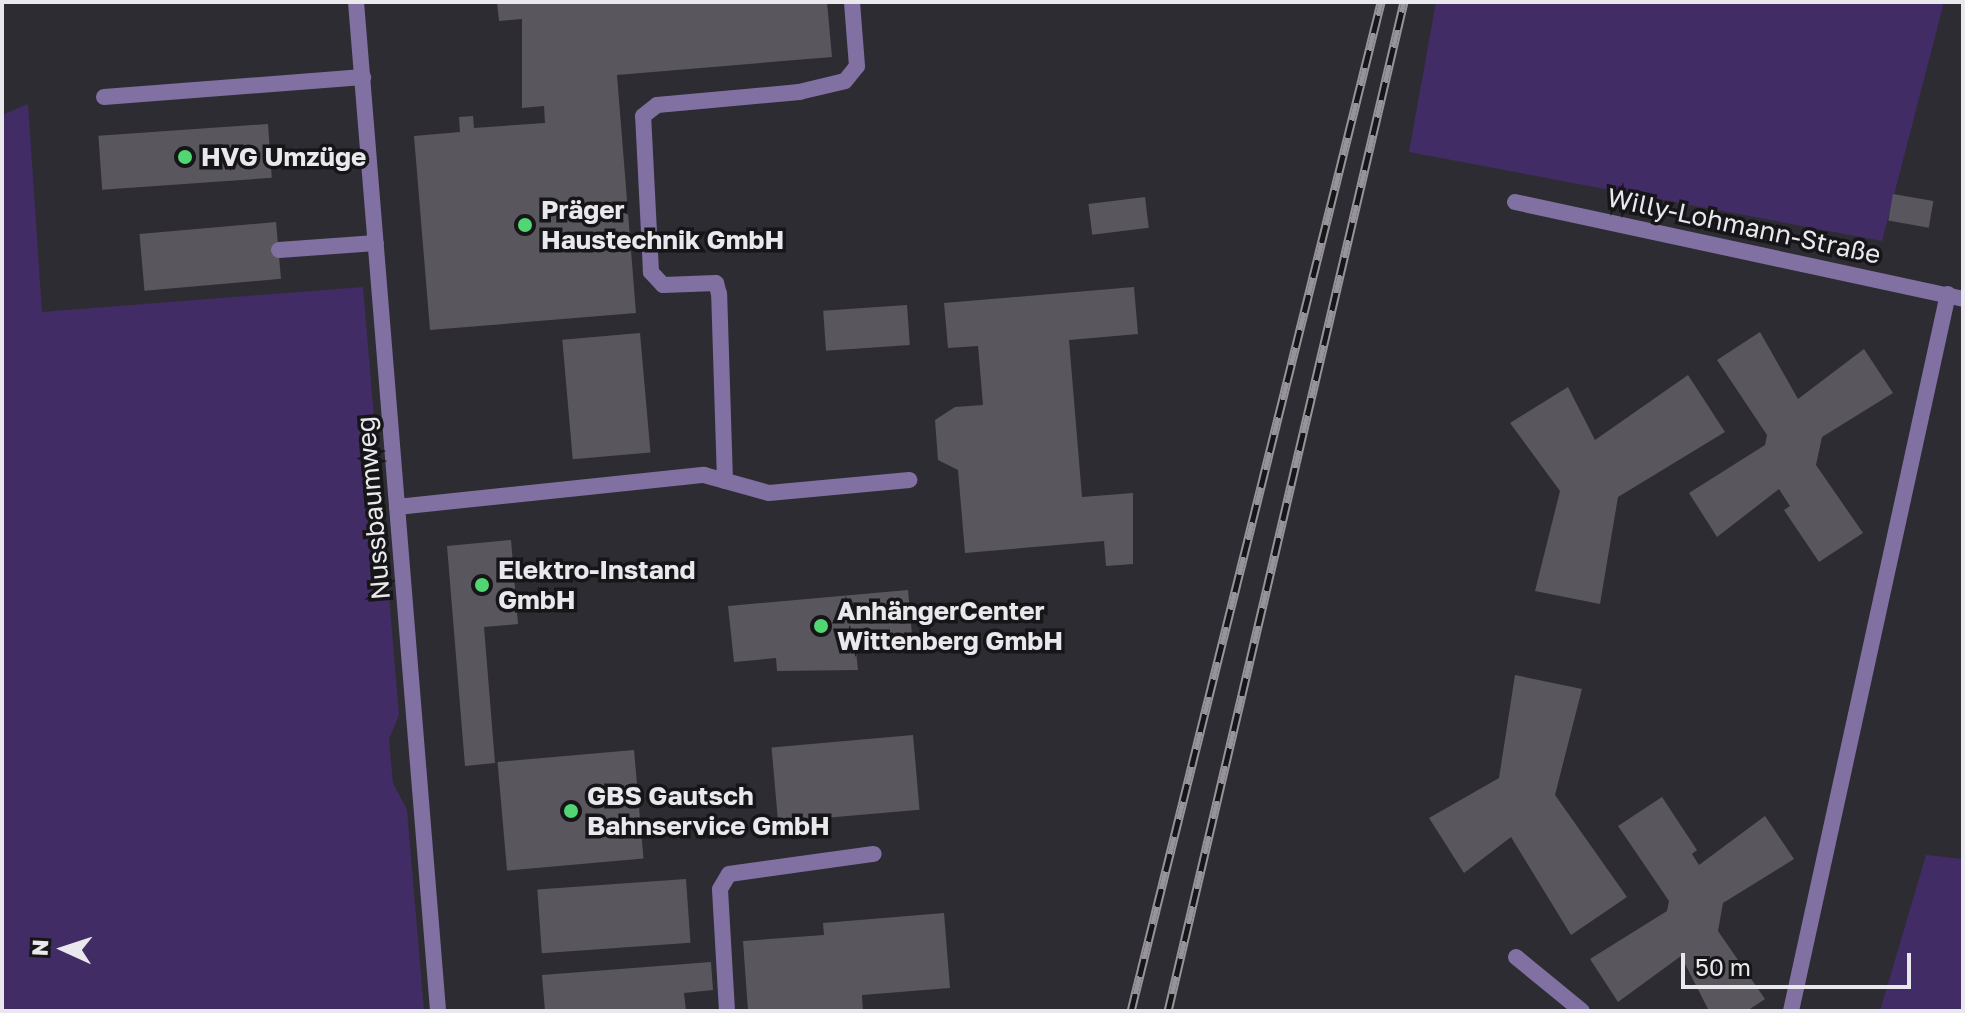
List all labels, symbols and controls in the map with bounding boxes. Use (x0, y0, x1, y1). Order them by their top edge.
place label: HVG Umzüge (201, 141, 366, 173)
marker: HVG Umzüge (176, 148, 194, 166)
street label: Willy-Lohmann-Straße (1604, 182, 1884, 270)
place label: Präger Haustechnik GmbH (541, 194, 784, 256)
marker: Präger Haustechnik GmbH (516, 216, 534, 234)
street label: Nussbaumweg (349, 415, 397, 601)
place label: Elektro-Instand GmbH (498, 554, 695, 616)
marker: Elektro-Instand GmbH (473, 576, 491, 594)
place label: AnhängerCenter Wittenberg GmbH (837, 595, 1063, 656)
marker: AnhängerCenter Wittenberg GmbH (812, 617, 830, 635)
place label: GBS Gautsch Bahnservice GmbH (587, 780, 830, 842)
marker: GBS Gautsch Bahnservice GmbH (562, 802, 580, 820)
north arrow (24, 909, 104, 989)
scale bar (1685, 937, 1915, 987)
text: N (26, 939, 53, 957)
text: 50 m (1695, 952, 1751, 981)

